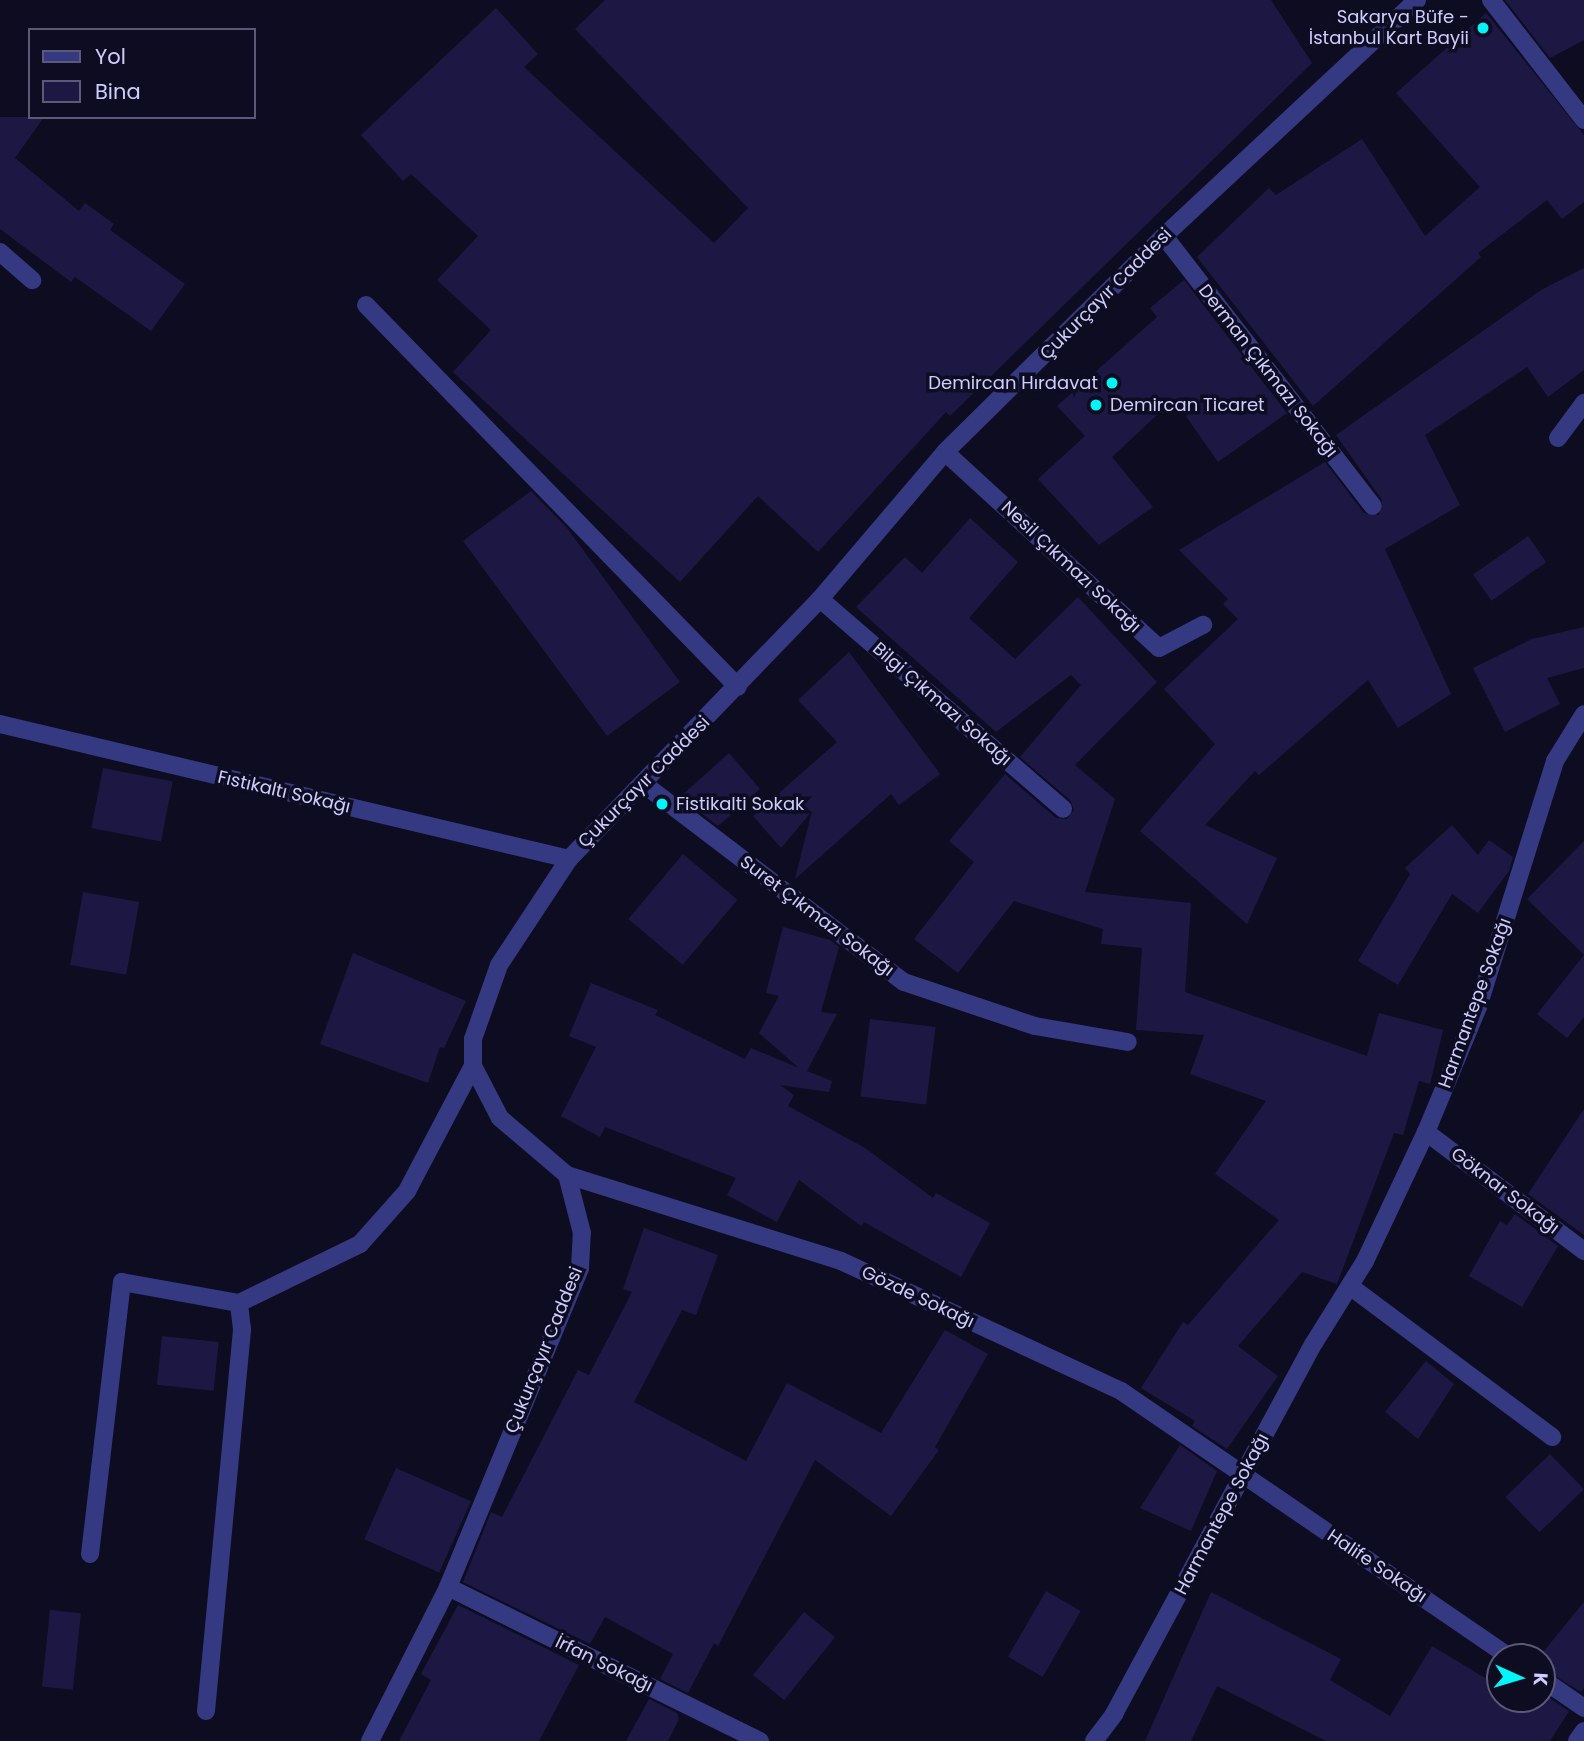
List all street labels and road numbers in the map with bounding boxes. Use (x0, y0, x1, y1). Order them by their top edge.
street label: Çukurçayır Caddesi (1036, 224, 1176, 364)
street label: Derman Çıkmazı Sokağı (1194, 280, 1342, 462)
street label: Nesil Çıkmazı Sokağı (997, 497, 1145, 637)
street label: Bilgi Çıkmazı Sokağı (868, 638, 1016, 770)
street label: Çukurçayır Caddesi (574, 712, 714, 852)
street label: Fıstıkaltı Sokağı (215, 766, 353, 818)
street label: Suret Çıkmazı Sokağı (736, 851, 898, 981)
street label: Harmantepe Sokağı (1434, 915, 1516, 1091)
street label: Göknar Sokağı (1447, 1143, 1563, 1239)
street label: Gözde Sokağı (858, 1261, 978, 1333)
street label: Çukurçayır Caddesi (501, 1264, 587, 1436)
street label: Harmantepe Sokağı (1170, 1430, 1274, 1598)
street label: Halife Sokağı (1323, 1525, 1431, 1607)
street label: İrfan Sokağı (552, 1631, 656, 1697)

